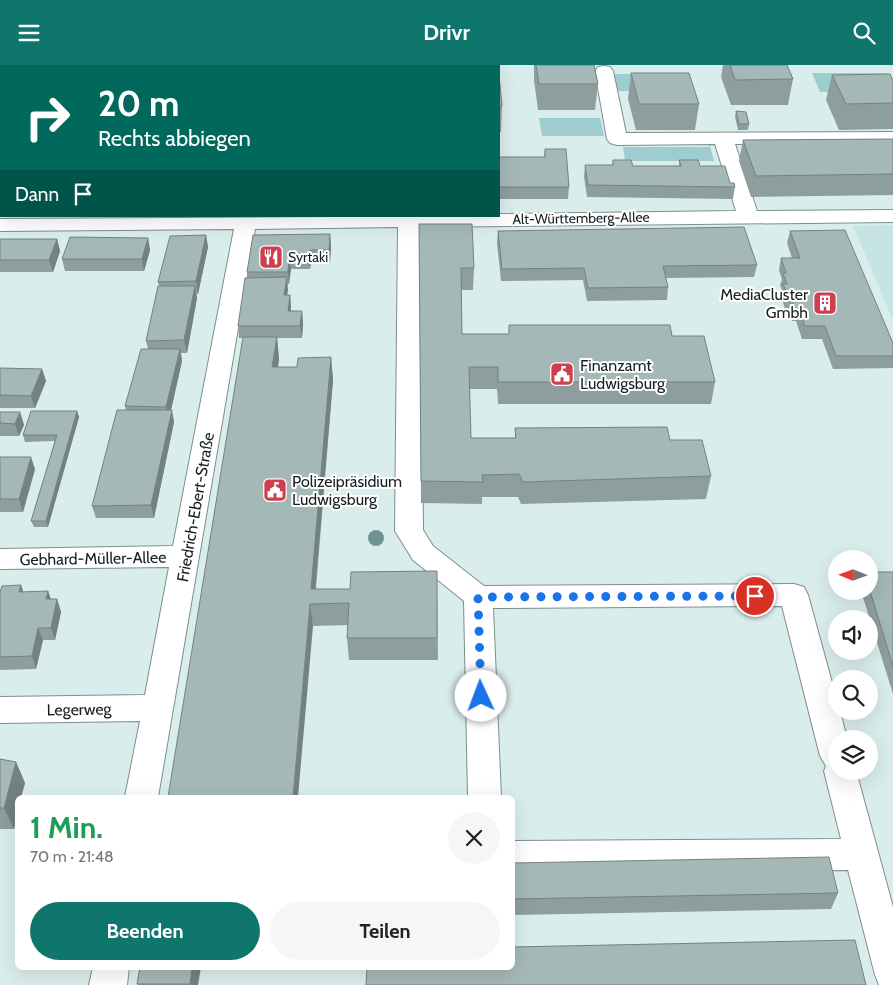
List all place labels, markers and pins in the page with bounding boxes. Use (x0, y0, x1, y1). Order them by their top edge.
restaurant icon: Syrtaki (258, 244, 284, 270)
place label: Syrtaki (288, 248, 328, 266)
place label: MediaCluster Gmbh (720, 285, 809, 322)
building icon: MediaCluster Gmbh (812, 290, 838, 316)
place label: Finanzamt Ludwigsburg (580, 356, 666, 393)
public building icon: Finanzamt Ludwigsburg (549, 361, 575, 387)
place label: Polizeipräsidium Ludwigsburg (292, 472, 402, 509)
public building icon: Polizeipräsidium Ludwigsburg (262, 477, 288, 503)
pin (734, 575, 776, 617)

